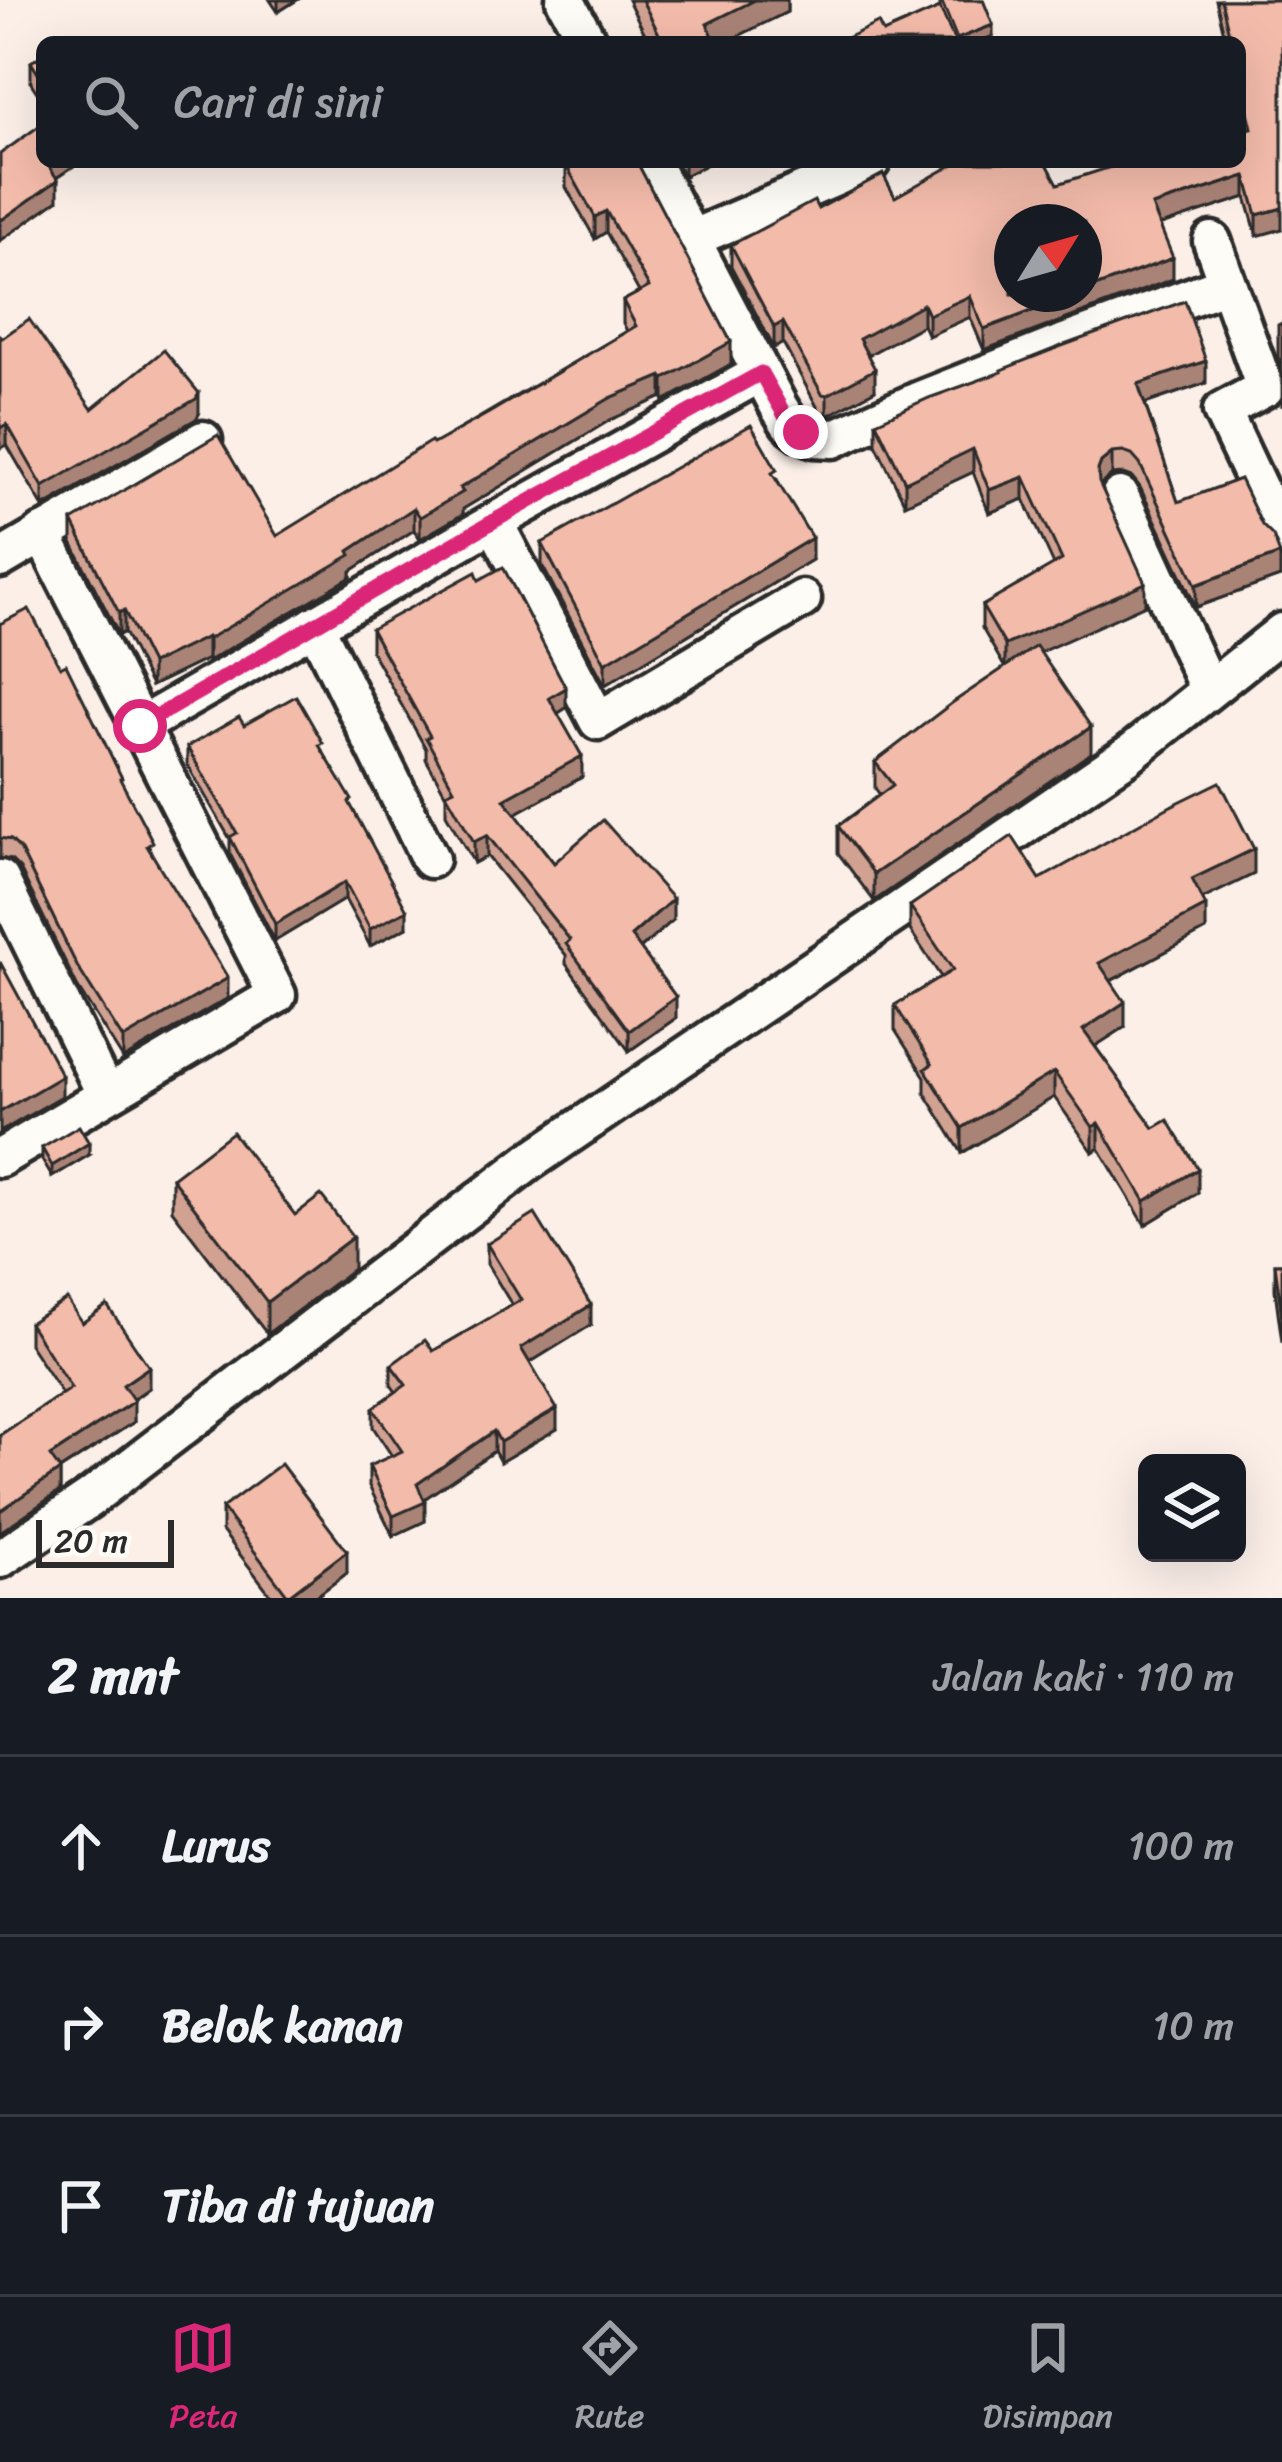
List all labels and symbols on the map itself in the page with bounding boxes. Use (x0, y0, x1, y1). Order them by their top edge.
north arrow (994, 204, 1102, 312)
route end (774, 405, 828, 459)
route start (113, 699, 167, 753)
scale bar (36, 1514, 174, 1567)

